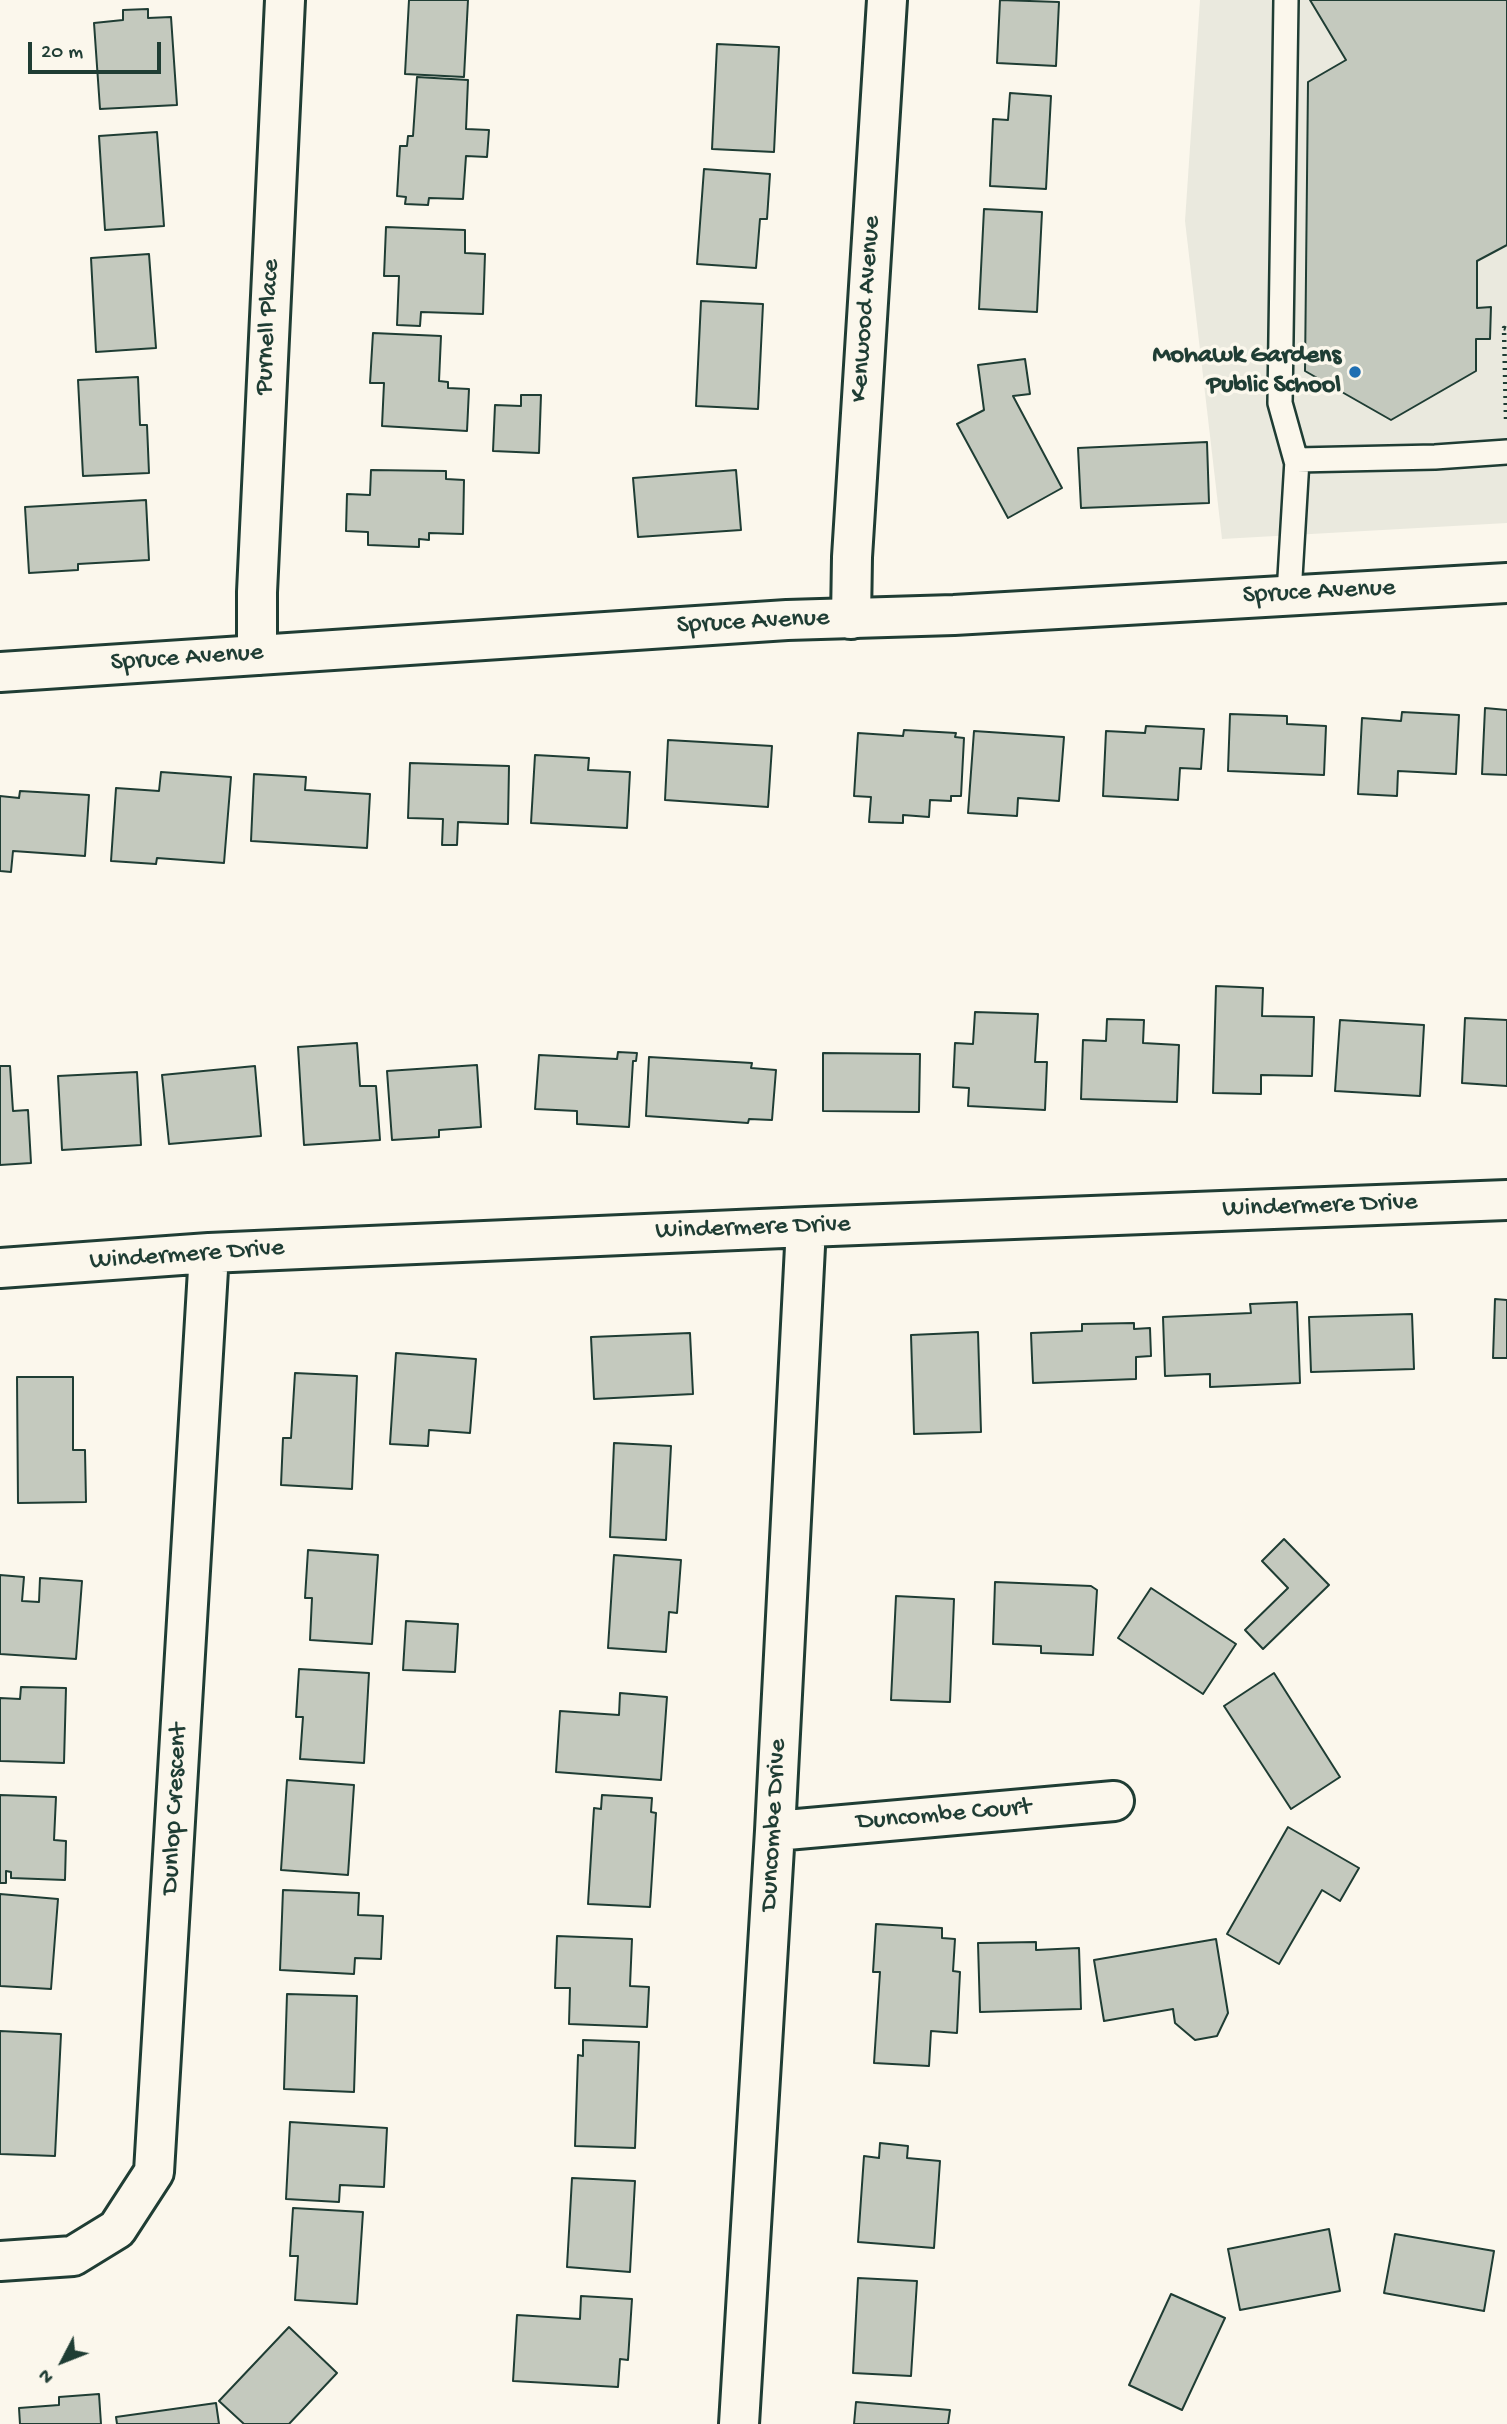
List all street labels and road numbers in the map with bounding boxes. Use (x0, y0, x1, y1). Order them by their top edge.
street label: Kenwood Avenue (845, 215, 889, 403)
street label: Purnell Place (250, 258, 288, 396)
street label: Spruce Avenue (1242, 573, 1396, 613)
street label: Spruce Avenue (676, 603, 830, 643)
street label: Spruce Avenue (110, 638, 264, 680)
street label: Windermere Drive (1222, 1188, 1418, 1226)
street label: Windermere Drive (655, 1210, 851, 1248)
street label: Windermere Drive (89, 1234, 285, 1278)
street label: Dunlop Crescent (156, 1723, 196, 1895)
street label: Duncombe Drive (755, 1738, 795, 1912)
street label: Duncombe Court (855, 1793, 1033, 1839)

